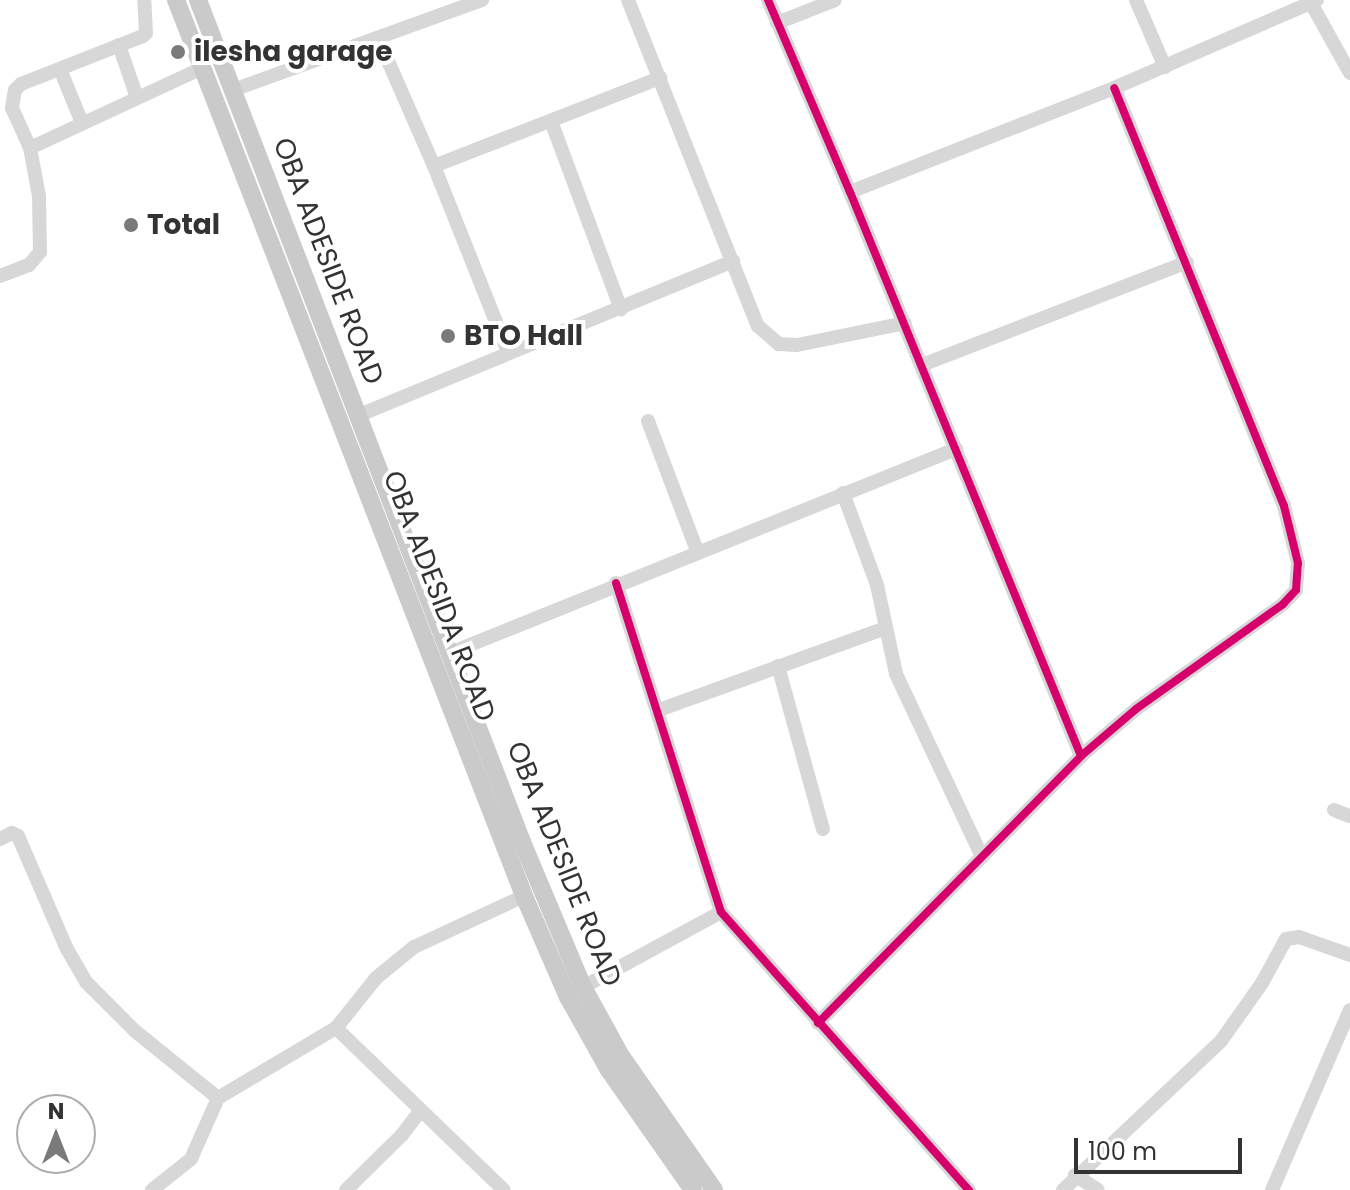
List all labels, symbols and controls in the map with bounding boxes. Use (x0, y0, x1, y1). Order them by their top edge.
place label: ilesha garage (194, 35, 392, 69)
marker: ilesha garage (169, 43, 187, 61)
street label: OBA ADESIDE ROAD (266, 133, 390, 389)
place label: Total (147, 208, 220, 242)
marker: Total (122, 216, 140, 234)
place label: BTO Hall (464, 319, 583, 353)
marker: BTO Hall (439, 327, 457, 345)
street label: OBA ADESIDA ROAD (376, 466, 502, 726)
street label: OBA ADESIDE ROAD (499, 737, 629, 991)
north arrow (16, 1094, 96, 1174)
text: N (48, 1096, 64, 1127)
scale bar (1078, 1122, 1246, 1172)
text: 100 m (1088, 1135, 1157, 1168)

